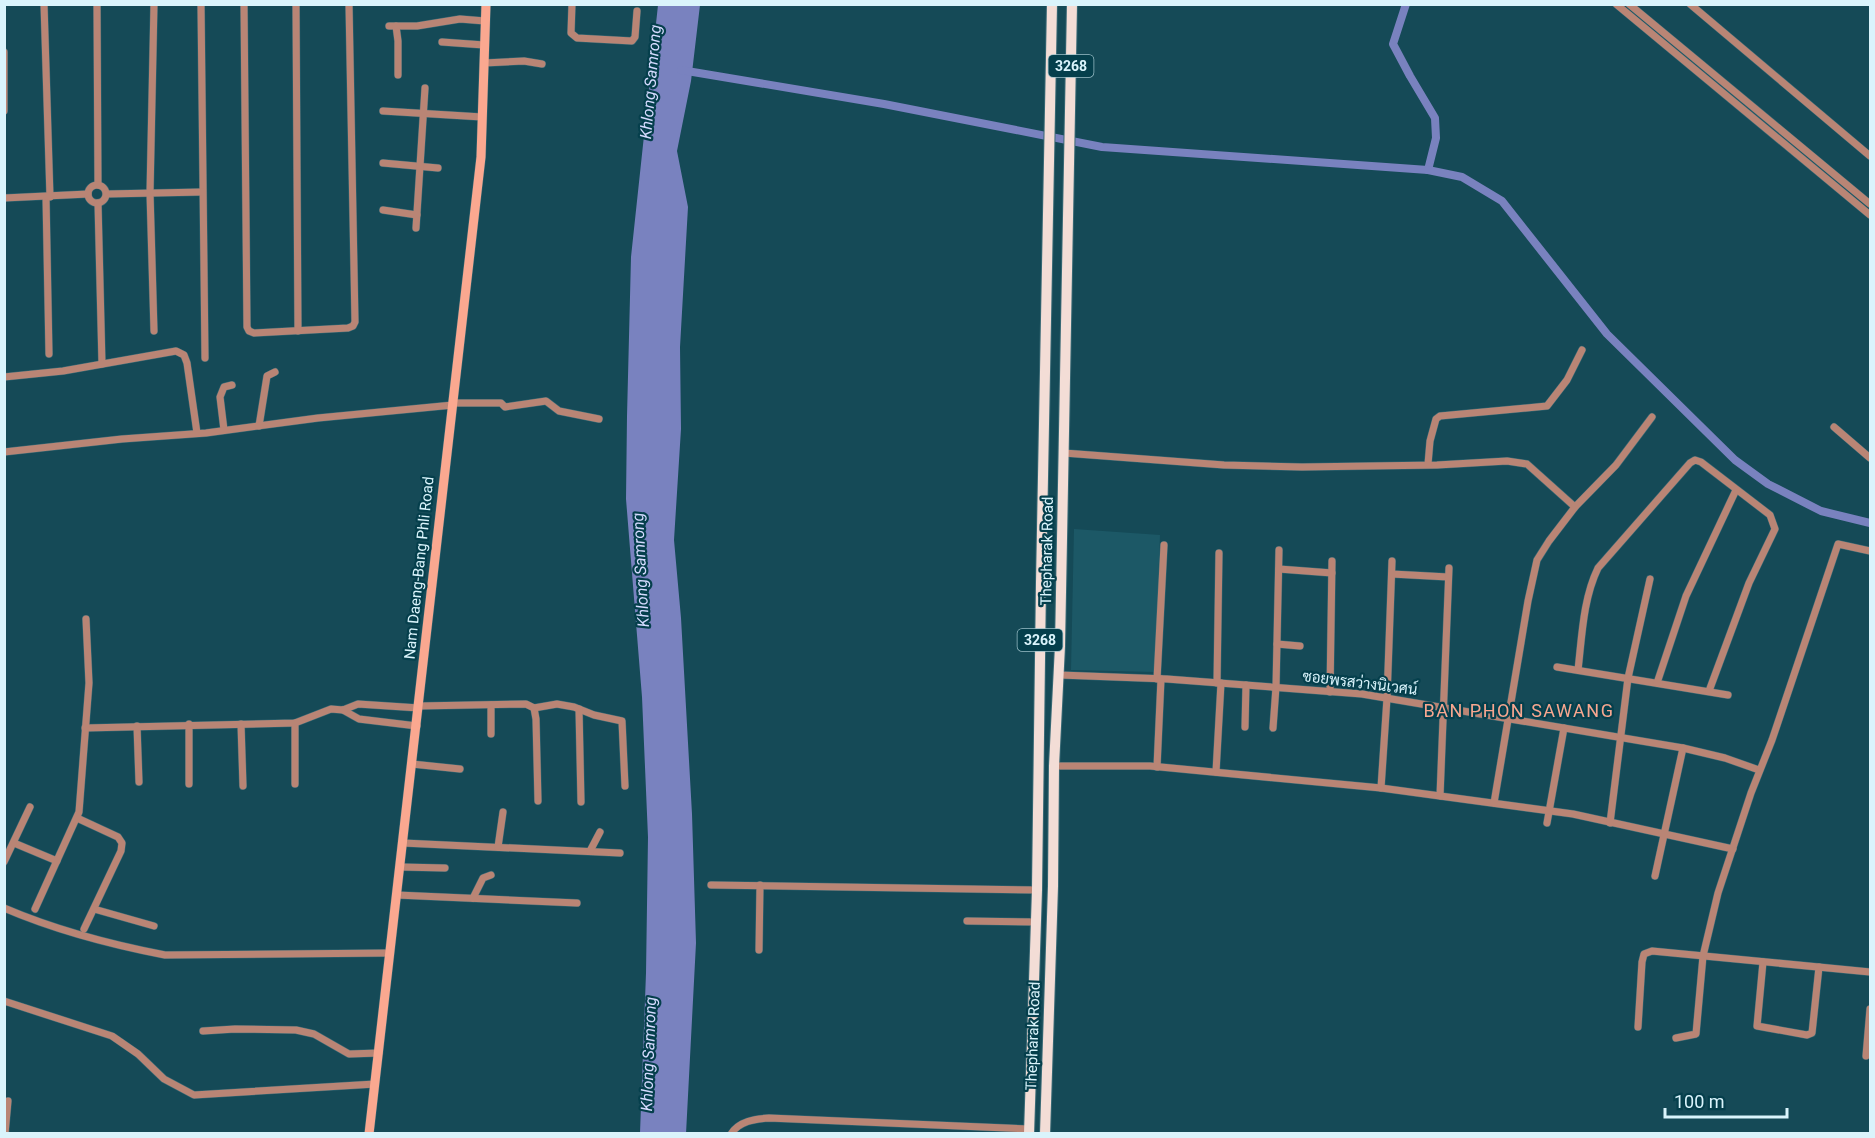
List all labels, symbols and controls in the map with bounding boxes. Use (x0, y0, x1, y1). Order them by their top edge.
water label: Khlong Samrong (636, 24, 665, 140)
road number: 3268 (1048, 55, 1094, 77)
street label: Nam Daeng-Bang Phli Road (400, 476, 438, 660)
street label: Thepharak Road (1037, 496, 1057, 606)
water label: Khlong Samrong (628, 512, 653, 628)
road number: 3268 (1018, 629, 1062, 651)
street label: ซอยพรสว่างนิเวศน์ (1302, 666, 1419, 699)
district label: BAN PHON SAWANG (1424, 700, 1614, 721)
street label: Thepharak Road (1022, 981, 1044, 1091)
water label: Khlong Samrong (637, 996, 660, 1112)
scale bar (1665, 1081, 1786, 1119)
text: 100 m (1674, 1091, 1725, 1112)

